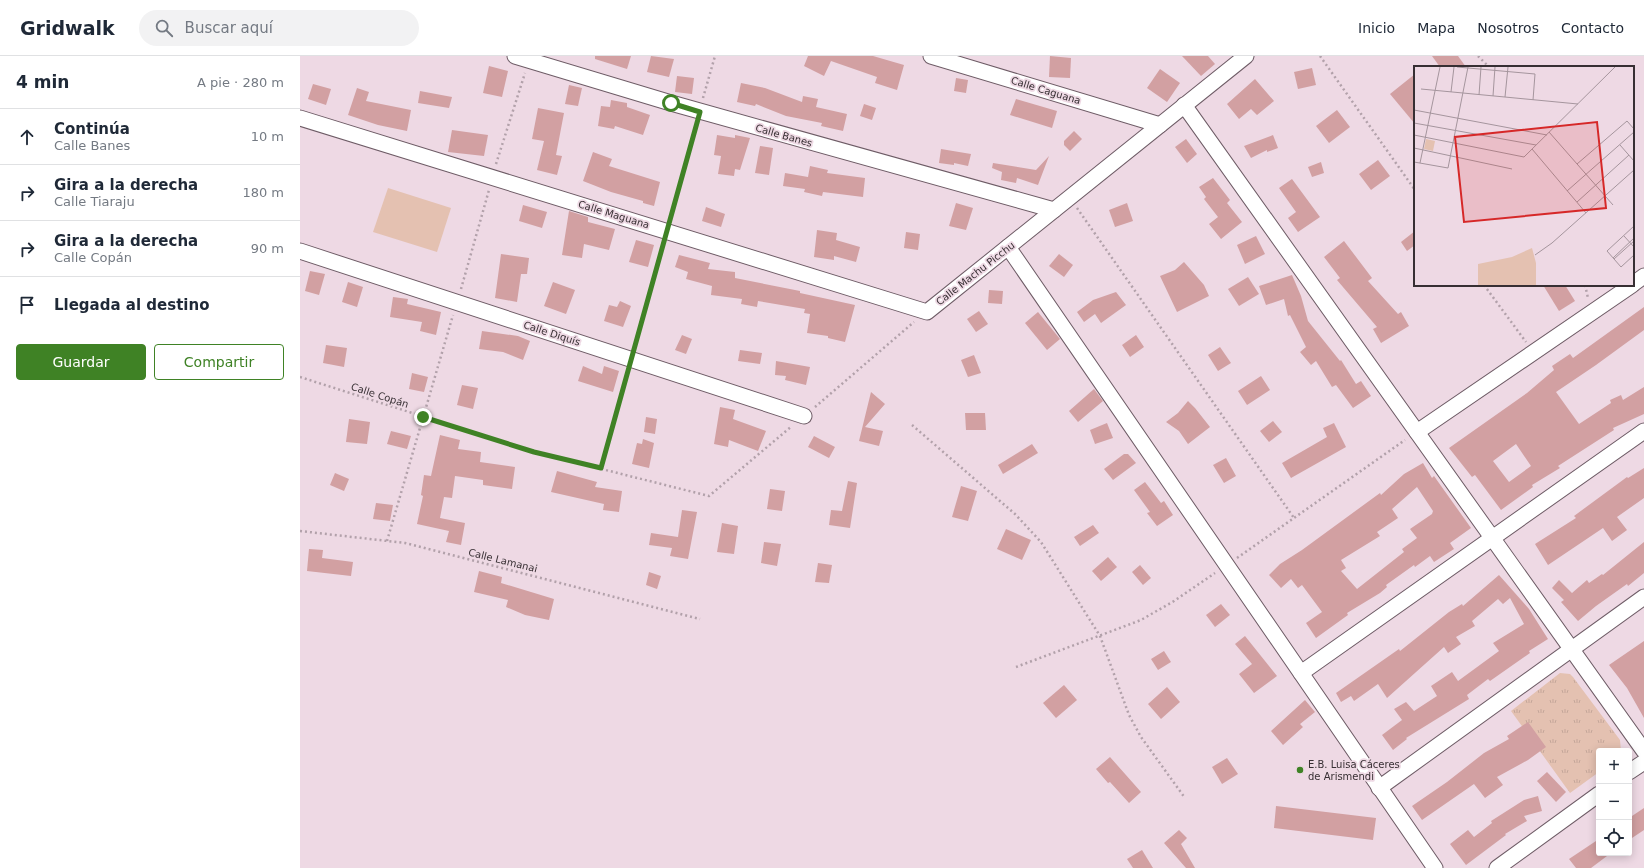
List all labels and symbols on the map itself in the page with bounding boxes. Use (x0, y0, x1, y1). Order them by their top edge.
inset map (1414, 66, 1634, 286)
street label: Calle Caguana (1010, 75, 1082, 106)
route start (662, 94, 680, 112)
street label: Calle Banes (754, 122, 814, 149)
street label: Calle Maguana (577, 198, 651, 231)
street label: Calle Machu Picchu (934, 239, 1017, 307)
street label: Calle Diquís (522, 319, 582, 348)
street label: Calle Copán (350, 381, 410, 410)
route end (414, 408, 432, 426)
street label: Calle Lamanai (467, 547, 539, 574)
place label: E.B. Luisa Cáceres de Arismendi (1308, 759, 1400, 782)
marker: E.B. Luisa Cáceres de Arismendi (1295, 765, 1305, 775)

